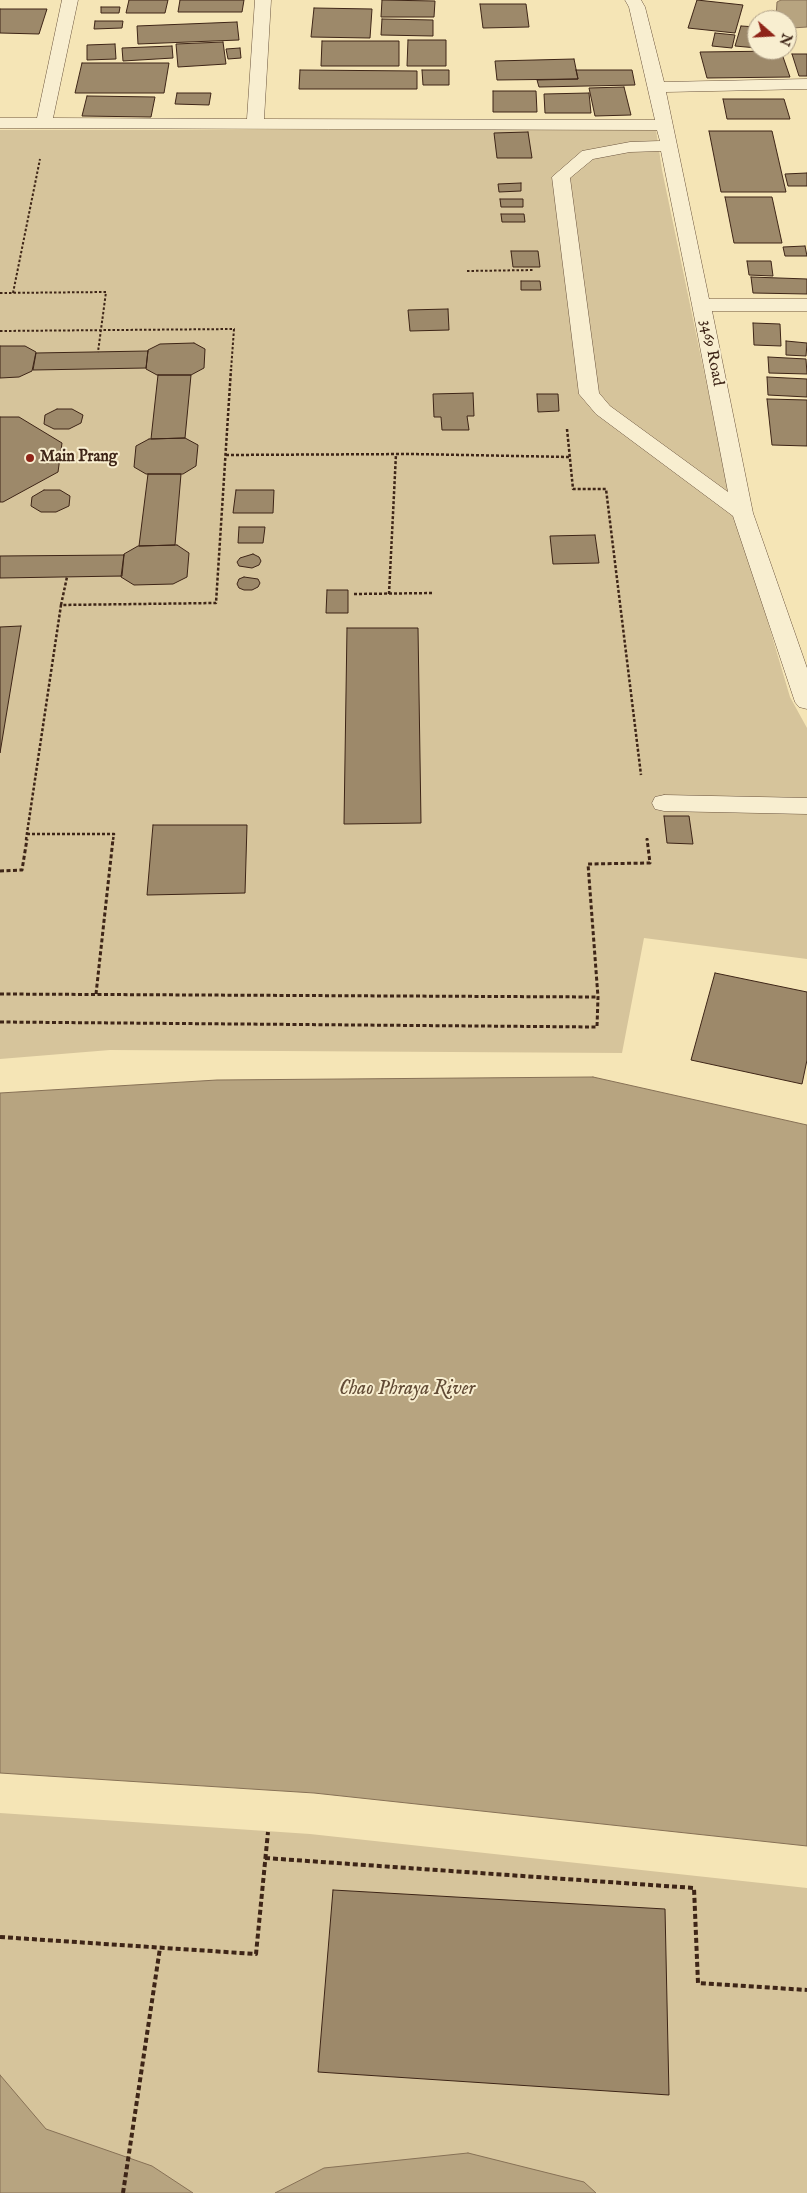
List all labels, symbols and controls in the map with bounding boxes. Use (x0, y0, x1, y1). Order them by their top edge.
north arrow (747, 10, 797, 60)
text: N (775, 31, 796, 48)
street label: 3469 Road (695, 318, 727, 388)
place label: Main Prang (40, 448, 118, 468)
marker: Main Prang (24, 452, 36, 464)
water label: Chao Phraya River (339, 1378, 475, 1402)

